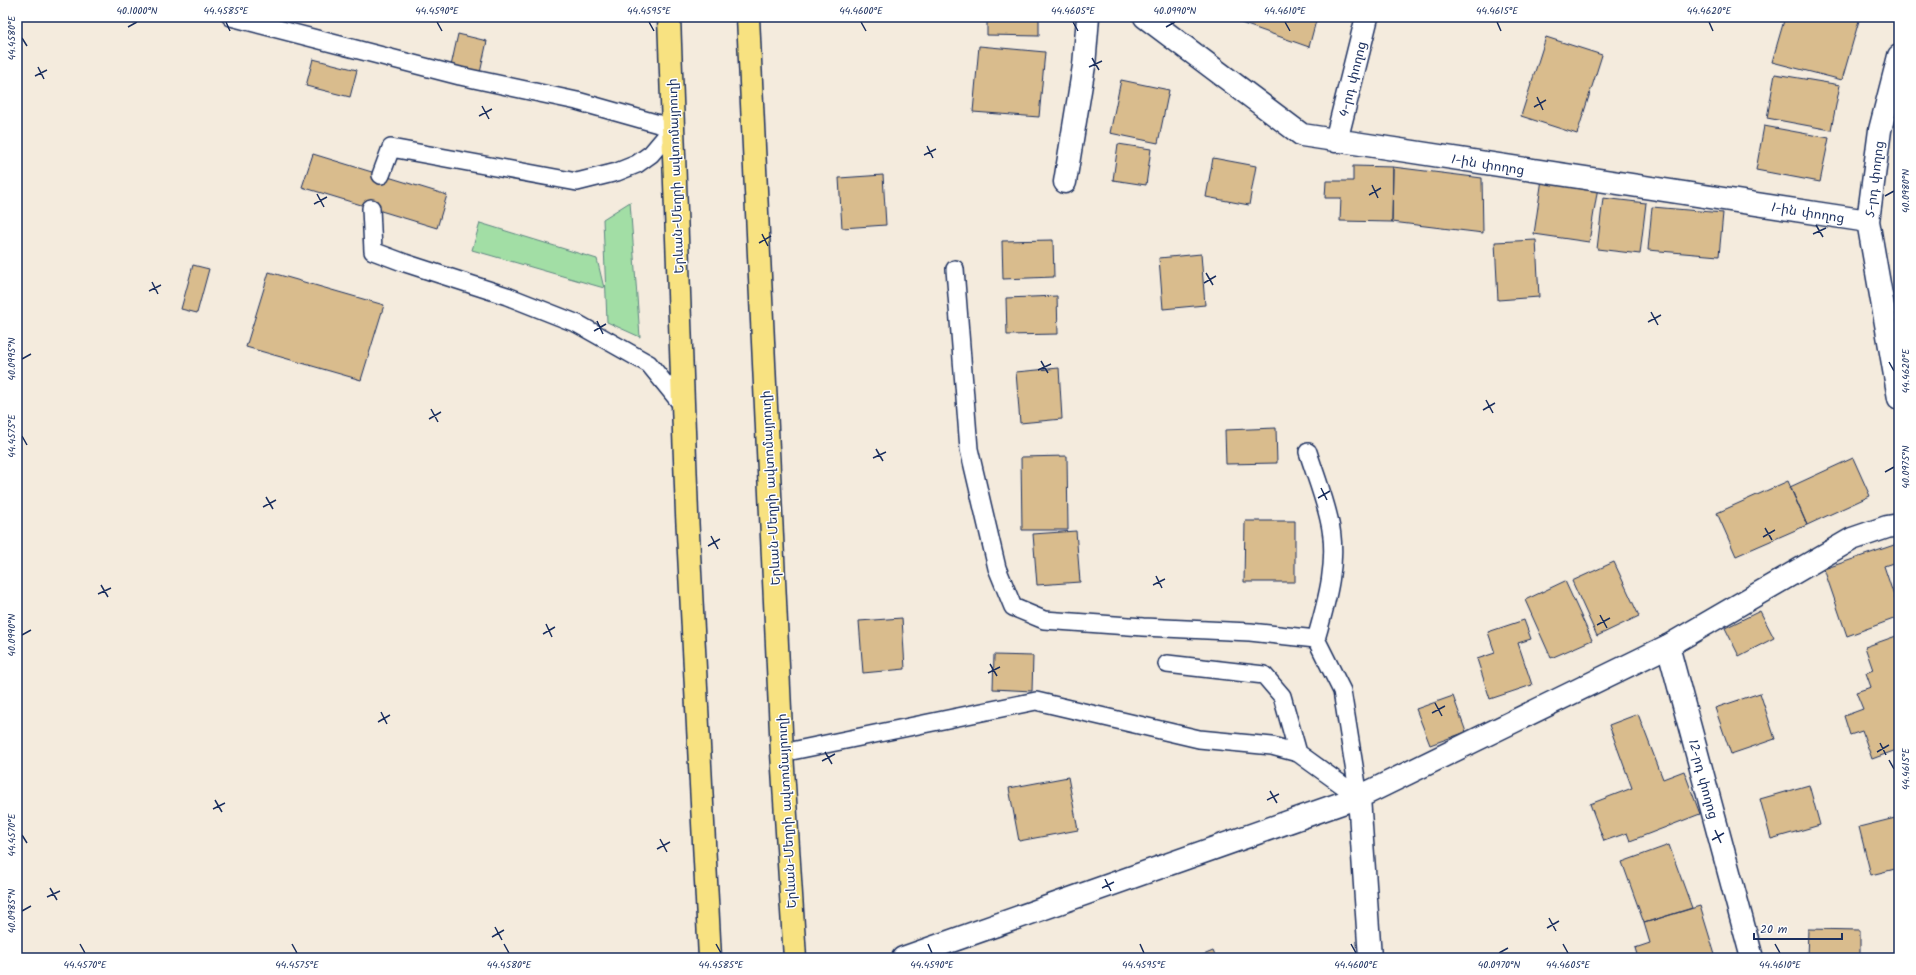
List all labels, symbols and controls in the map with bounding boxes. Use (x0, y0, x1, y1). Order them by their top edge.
text: 40.1000°N (116, 3, 158, 19)
text: 44.4585°E (204, 3, 250, 19)
text: 44.4590°E (415, 3, 460, 19)
text: 44.4595°E (627, 3, 672, 19)
text: 44.4600°E (839, 3, 884, 19)
text: 44.4605°E (1051, 3, 1096, 19)
text: 40.0990°N (1154, 3, 1197, 19)
text: 44.4610°E (1264, 3, 1307, 19)
text: 44.4615°E (1476, 3, 1519, 19)
text: 44.4620°E (1687, 3, 1732, 19)
text: 44.4580°E (4, 15, 20, 60)
street label: 4-րդ փողոց (1334, 39, 1373, 119)
street label: Երևան-Մեղրի ավտոմայրուղի (663, 78, 690, 274)
street label: 5-րդ փողոց (1860, 140, 1891, 219)
street label: 1-ին փողոց (1450, 149, 1526, 182)
text: 40.0980°N (1898, 169, 1914, 213)
street label: 1-ին փողոց (1770, 197, 1846, 230)
text: 40.0995°N (4, 337, 20, 381)
text: 44.4620°E (1898, 348, 1914, 393)
street label: Երևան-Մեղրի ավտոմայրուղի (756, 390, 787, 586)
text: 44.4575°E (4, 413, 20, 458)
text: 40.0975°N (1898, 445, 1914, 488)
text: 40.0990°N (4, 613, 20, 656)
street label: Երևան-Մեղրի ավտոմայրուղի (772, 713, 803, 909)
street label: 12-րդ փողոց (1682, 737, 1723, 822)
text: 44.4615°E (1898, 747, 1914, 790)
text: 44.4570°E (4, 812, 20, 857)
text: 40.0985°N (4, 889, 20, 933)
scale bar (1754, 915, 1842, 941)
text: 20 m (1760, 920, 1788, 939)
text: 44.4570°E (63, 957, 108, 973)
text: 44.4575°E (275, 957, 320, 973)
text: 44.4580°E (487, 957, 532, 973)
text: 44.4585°E (699, 957, 745, 973)
text: 44.4590°E (910, 957, 955, 973)
text: 44.4595°E (1122, 957, 1167, 973)
text: 44.4600°E (1334, 957, 1379, 973)
text: 40.0970°N (1478, 957, 1520, 973)
text: 44.4605°E (1546, 957, 1591, 973)
text: 44.4610°E (1759, 957, 1802, 973)

